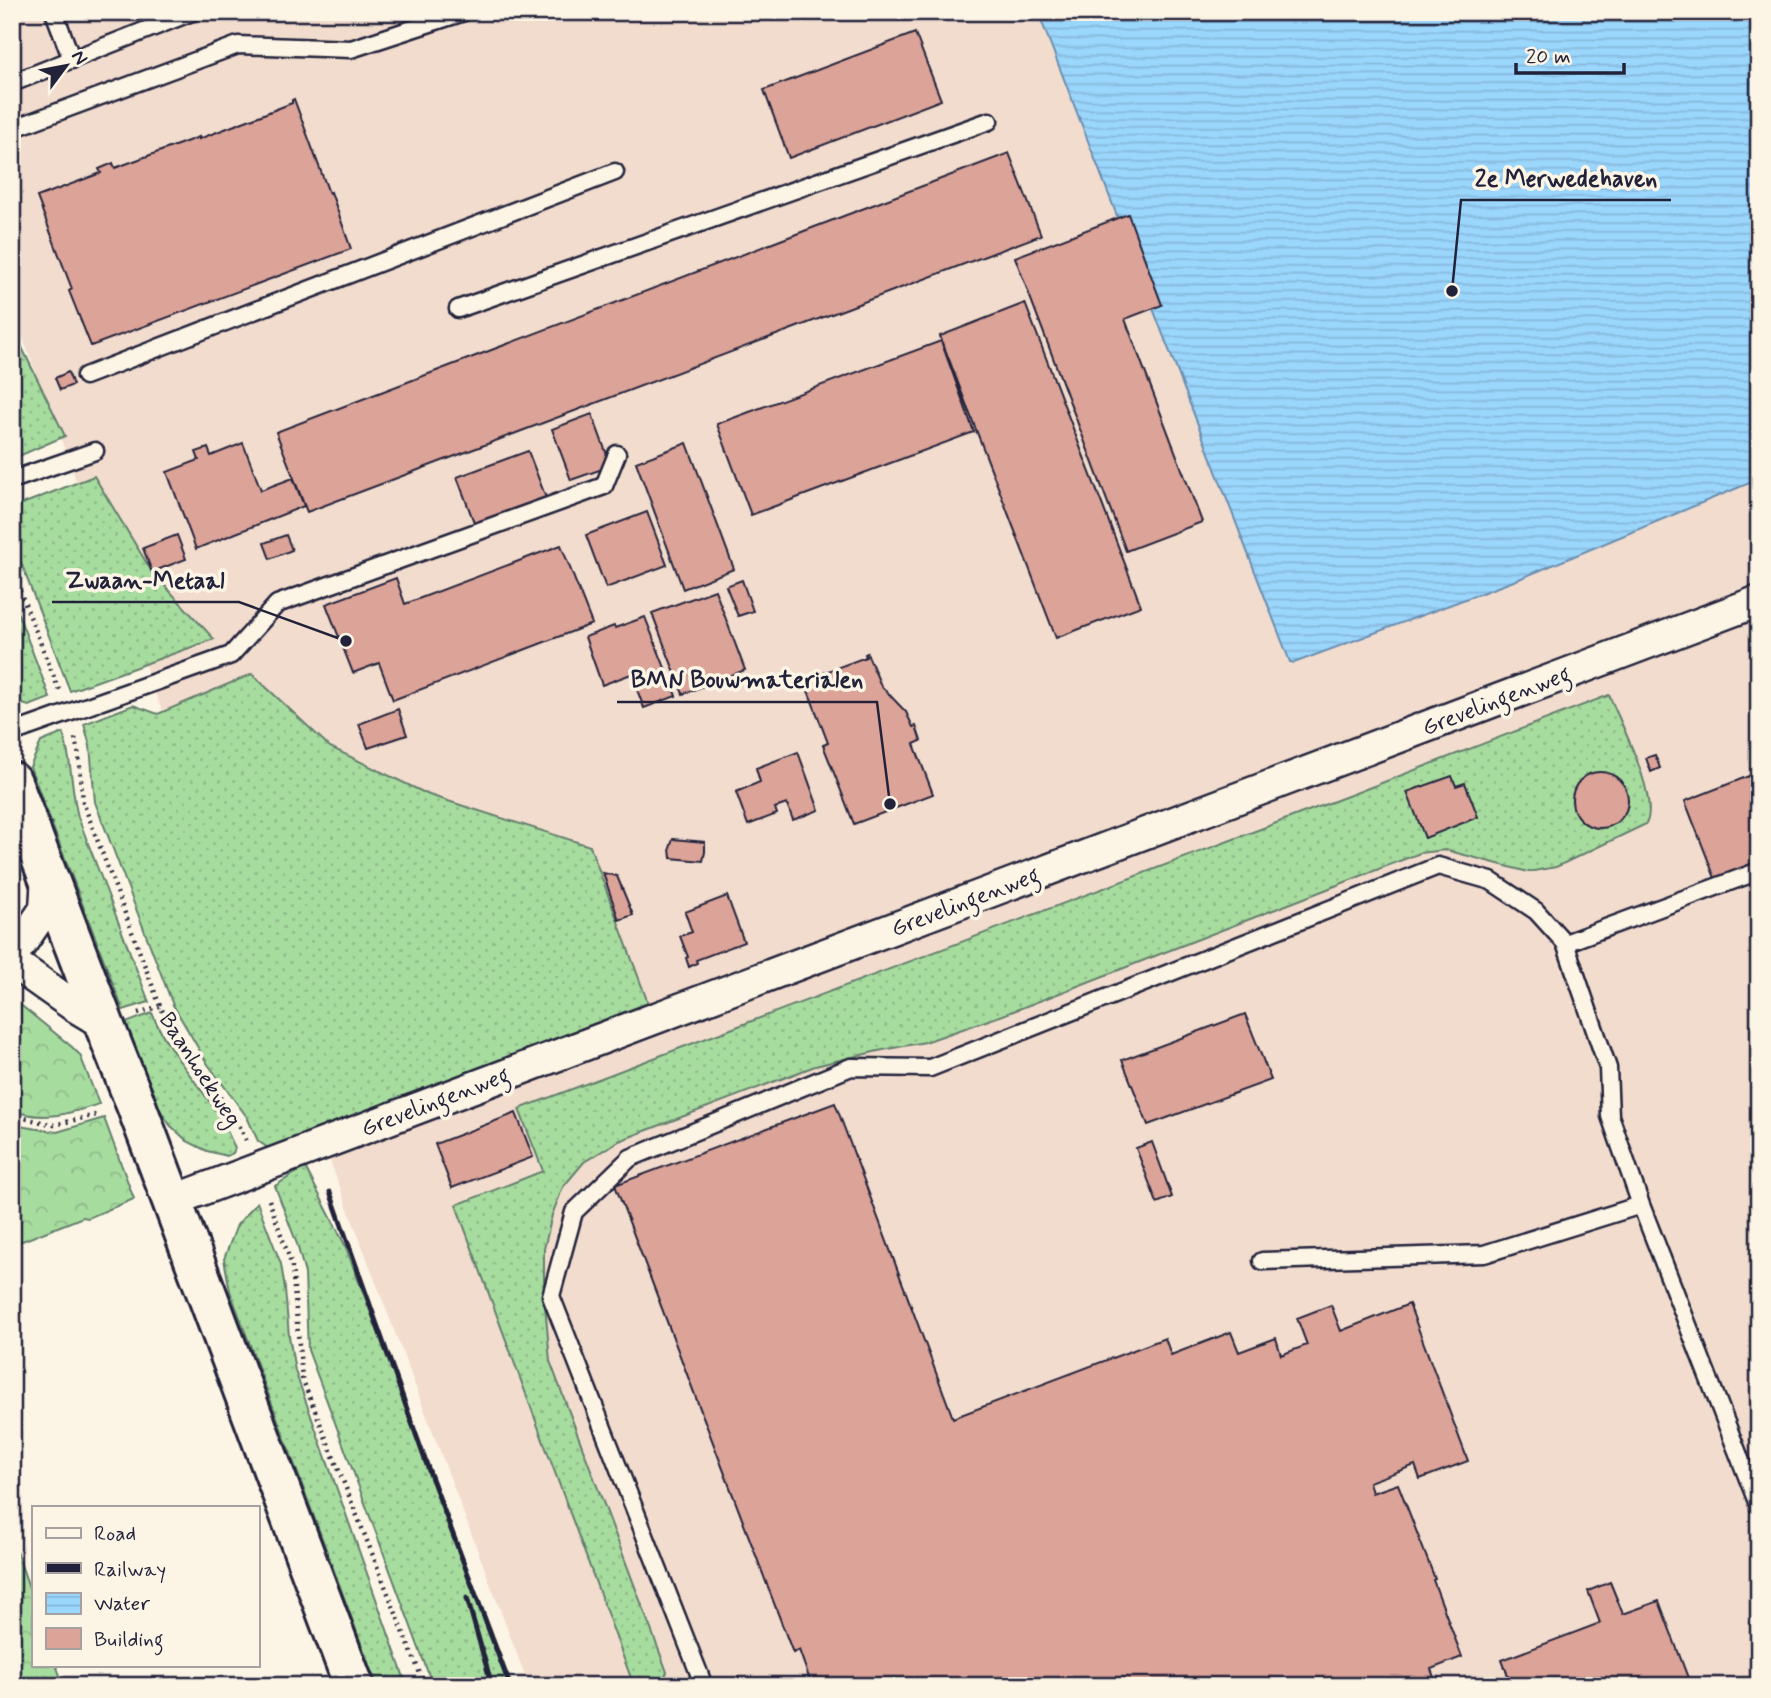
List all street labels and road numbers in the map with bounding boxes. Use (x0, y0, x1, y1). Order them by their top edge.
street label: Grevelingenweg (1418, 660, 1576, 746)
street label: Grevelingenweg (887, 861, 1045, 947)
street label: Baanhoekweg (149, 1007, 248, 1134)
street label: Grevelingenweg (357, 1061, 515, 1147)

